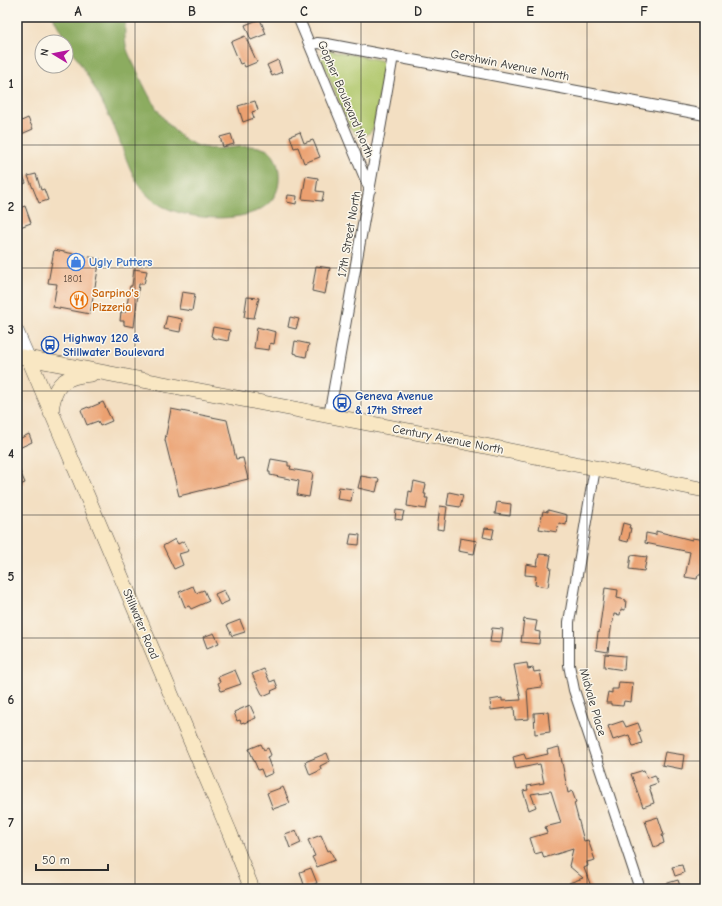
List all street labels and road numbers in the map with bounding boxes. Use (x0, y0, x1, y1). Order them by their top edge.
street label: Gopher Boulevard North (315, 38, 377, 160)
street label: Gershwin Avenue North (449, 47, 571, 83)
street label: 17th Street North (335, 190, 363, 278)
street label: Century Avenue North (391, 421, 505, 457)
street label: Stillwater Road (120, 587, 162, 661)
street label: Midvale Place (577, 666, 609, 738)

